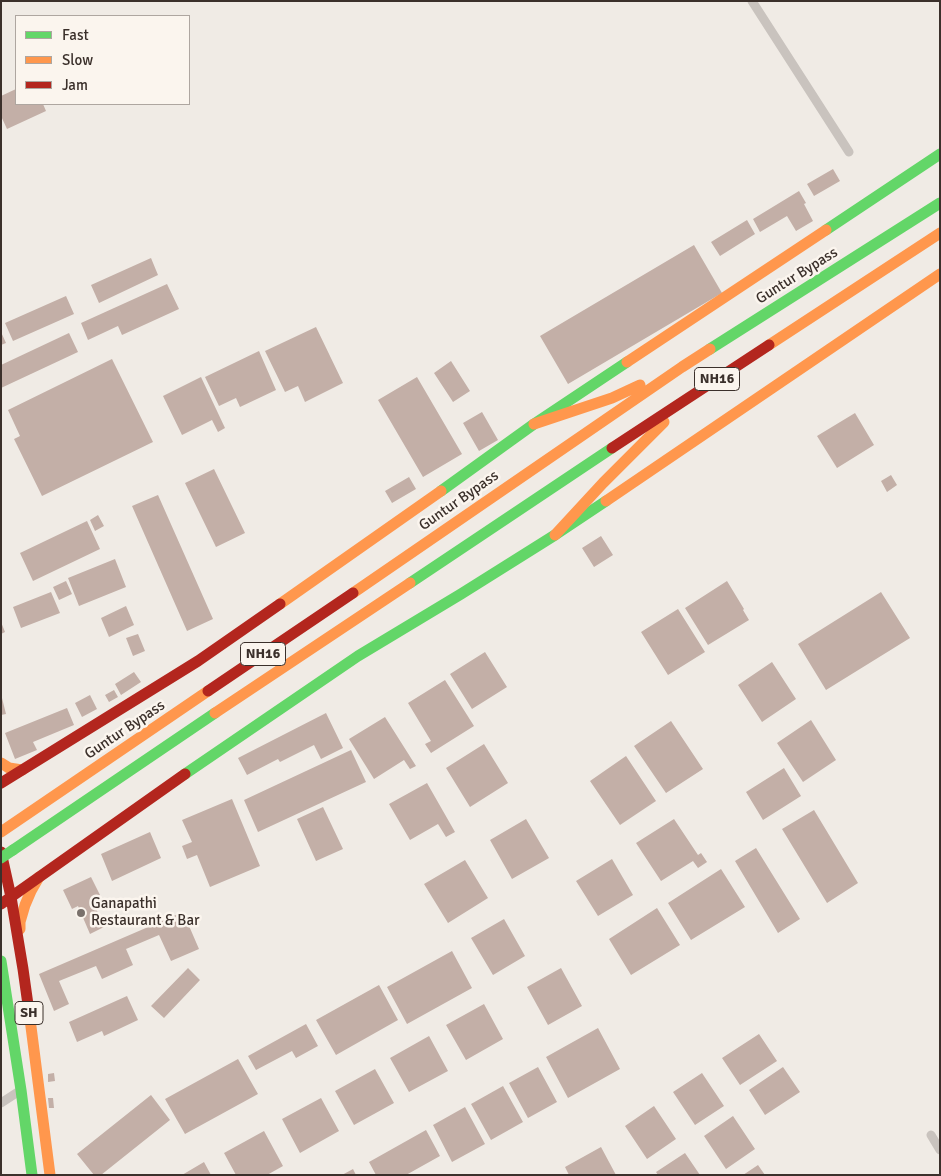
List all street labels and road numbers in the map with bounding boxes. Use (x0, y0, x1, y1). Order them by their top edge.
street label: Guntur Bypass (753, 244, 841, 308)
road number: NH16 (694, 368, 740, 390)
street label: Guntur Bypass (416, 467, 502, 535)
road number: NH16 (240, 642, 286, 666)
street label: Guntur Bypass (81, 697, 169, 763)
road number: SH (15, 1001, 43, 1024)

